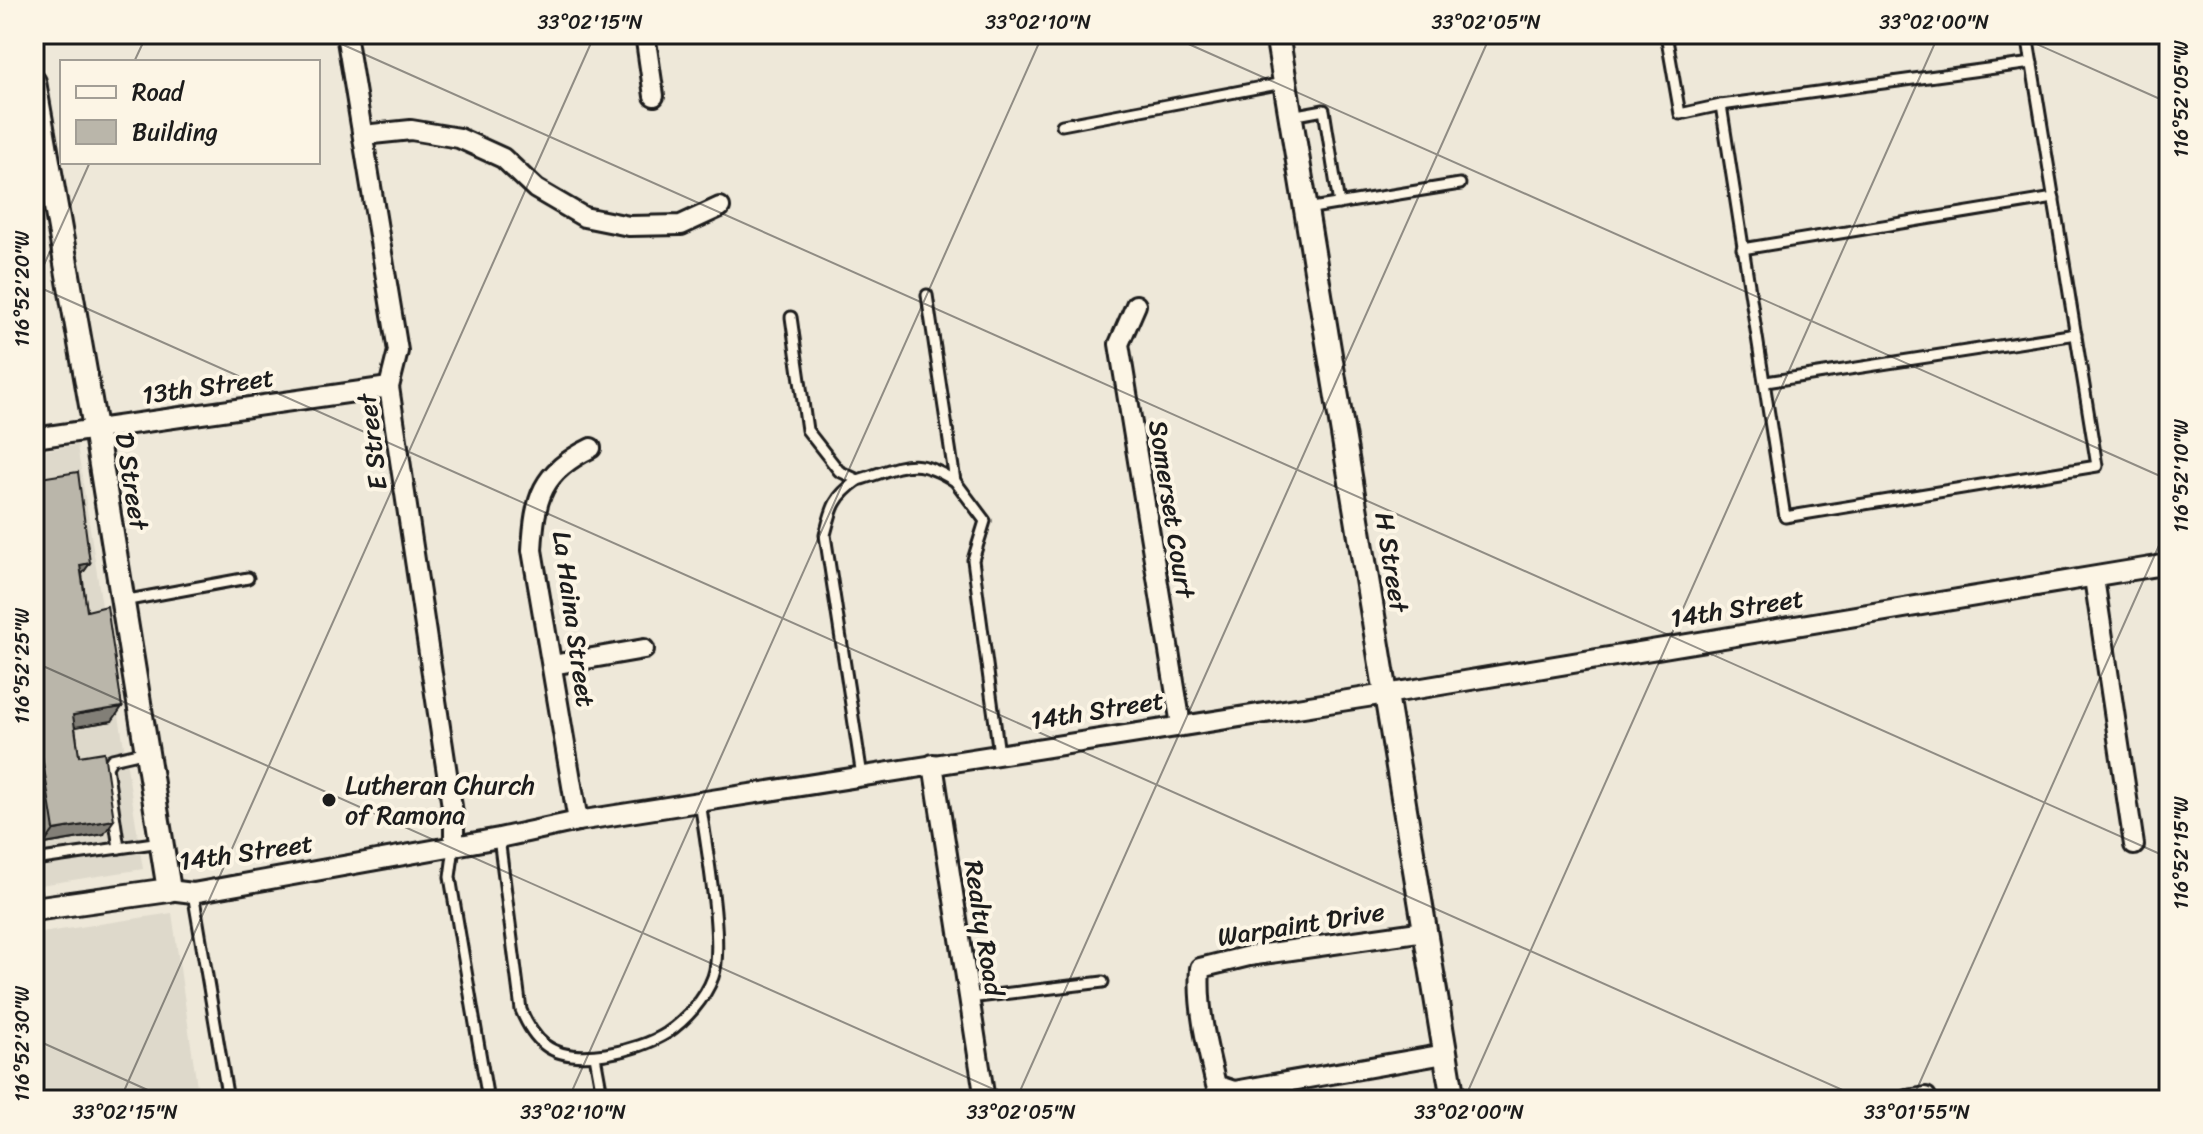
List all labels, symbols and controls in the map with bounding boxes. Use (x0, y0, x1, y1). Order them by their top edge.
text: 33°02'15"N (537, 5, 643, 40)
text: 33°02'10"N (985, 5, 1091, 40)
text: 33°02'05"N (1431, 5, 1541, 40)
text: 33°02'00"N (1879, 5, 1989, 40)
text: 116°52'05"W (2164, 40, 2199, 157)
legend (60, 60, 320, 164)
text: Road (132, 71, 186, 113)
text: Building (132, 111, 218, 153)
text: 116°52'20"W (5, 230, 40, 347)
street label: 13th Street (139, 354, 277, 418)
street label: E Street (343, 390, 401, 493)
street label: Somerset Court (1135, 417, 1209, 603)
text: 116°52'10"W (2164, 419, 2199, 533)
street label: D Street (102, 429, 163, 534)
street label: H Street (1361, 509, 1423, 617)
street label: La Haina Street (539, 528, 609, 710)
street label: 14th Street (1667, 575, 1807, 641)
text: 116°52'25"W (5, 608, 40, 724)
street label: 14th Street (1027, 677, 1167, 743)
place label: Lutheran Church of Ramona (345, 762, 535, 838)
marker: Lutheran Church of Ramona (320, 791, 338, 809)
text: 116°52'15"W (2164, 796, 2199, 909)
street label: 14th Street (176, 820, 316, 884)
street label: Realty Road (951, 857, 1018, 1001)
street label: Warpaint Drive (1214, 888, 1388, 960)
text: 116°52'30"W (5, 986, 40, 1102)
text: 33°02'15"N (72, 1095, 178, 1130)
text: 33°02'10"N (520, 1095, 626, 1130)
text: 33°02'05"N (966, 1095, 1076, 1130)
text: 33°02'00"N (1414, 1095, 1524, 1130)
text: 33°01'55"N (1864, 1095, 1970, 1130)

